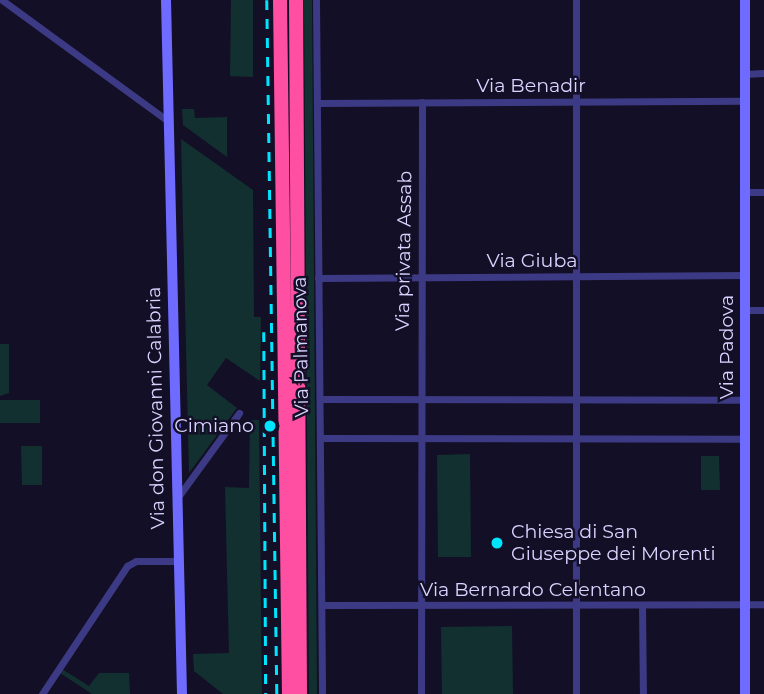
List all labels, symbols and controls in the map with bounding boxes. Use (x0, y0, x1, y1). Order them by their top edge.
street label: Via Benadir (476, 75, 586, 97)
street label: Via privata Assab (391, 171, 417, 331)
street label: Via Giuba (487, 250, 577, 272)
street label: Via Palmanova (288, 276, 314, 418)
street label: Via don Giovanni Calabria (142, 286, 170, 530)
street label: Via Padova (716, 295, 738, 399)
place label: Cimiano (174, 415, 254, 437)
marker: Cimiano (260, 416, 280, 436)
place label: Chiesa di San Giuseppe dei Morenti (511, 521, 716, 565)
marker: Chiesa di San Giuseppe dei Morenti (489, 535, 505, 551)
street label: Via Bernardo Celentano (420, 579, 646, 601)

